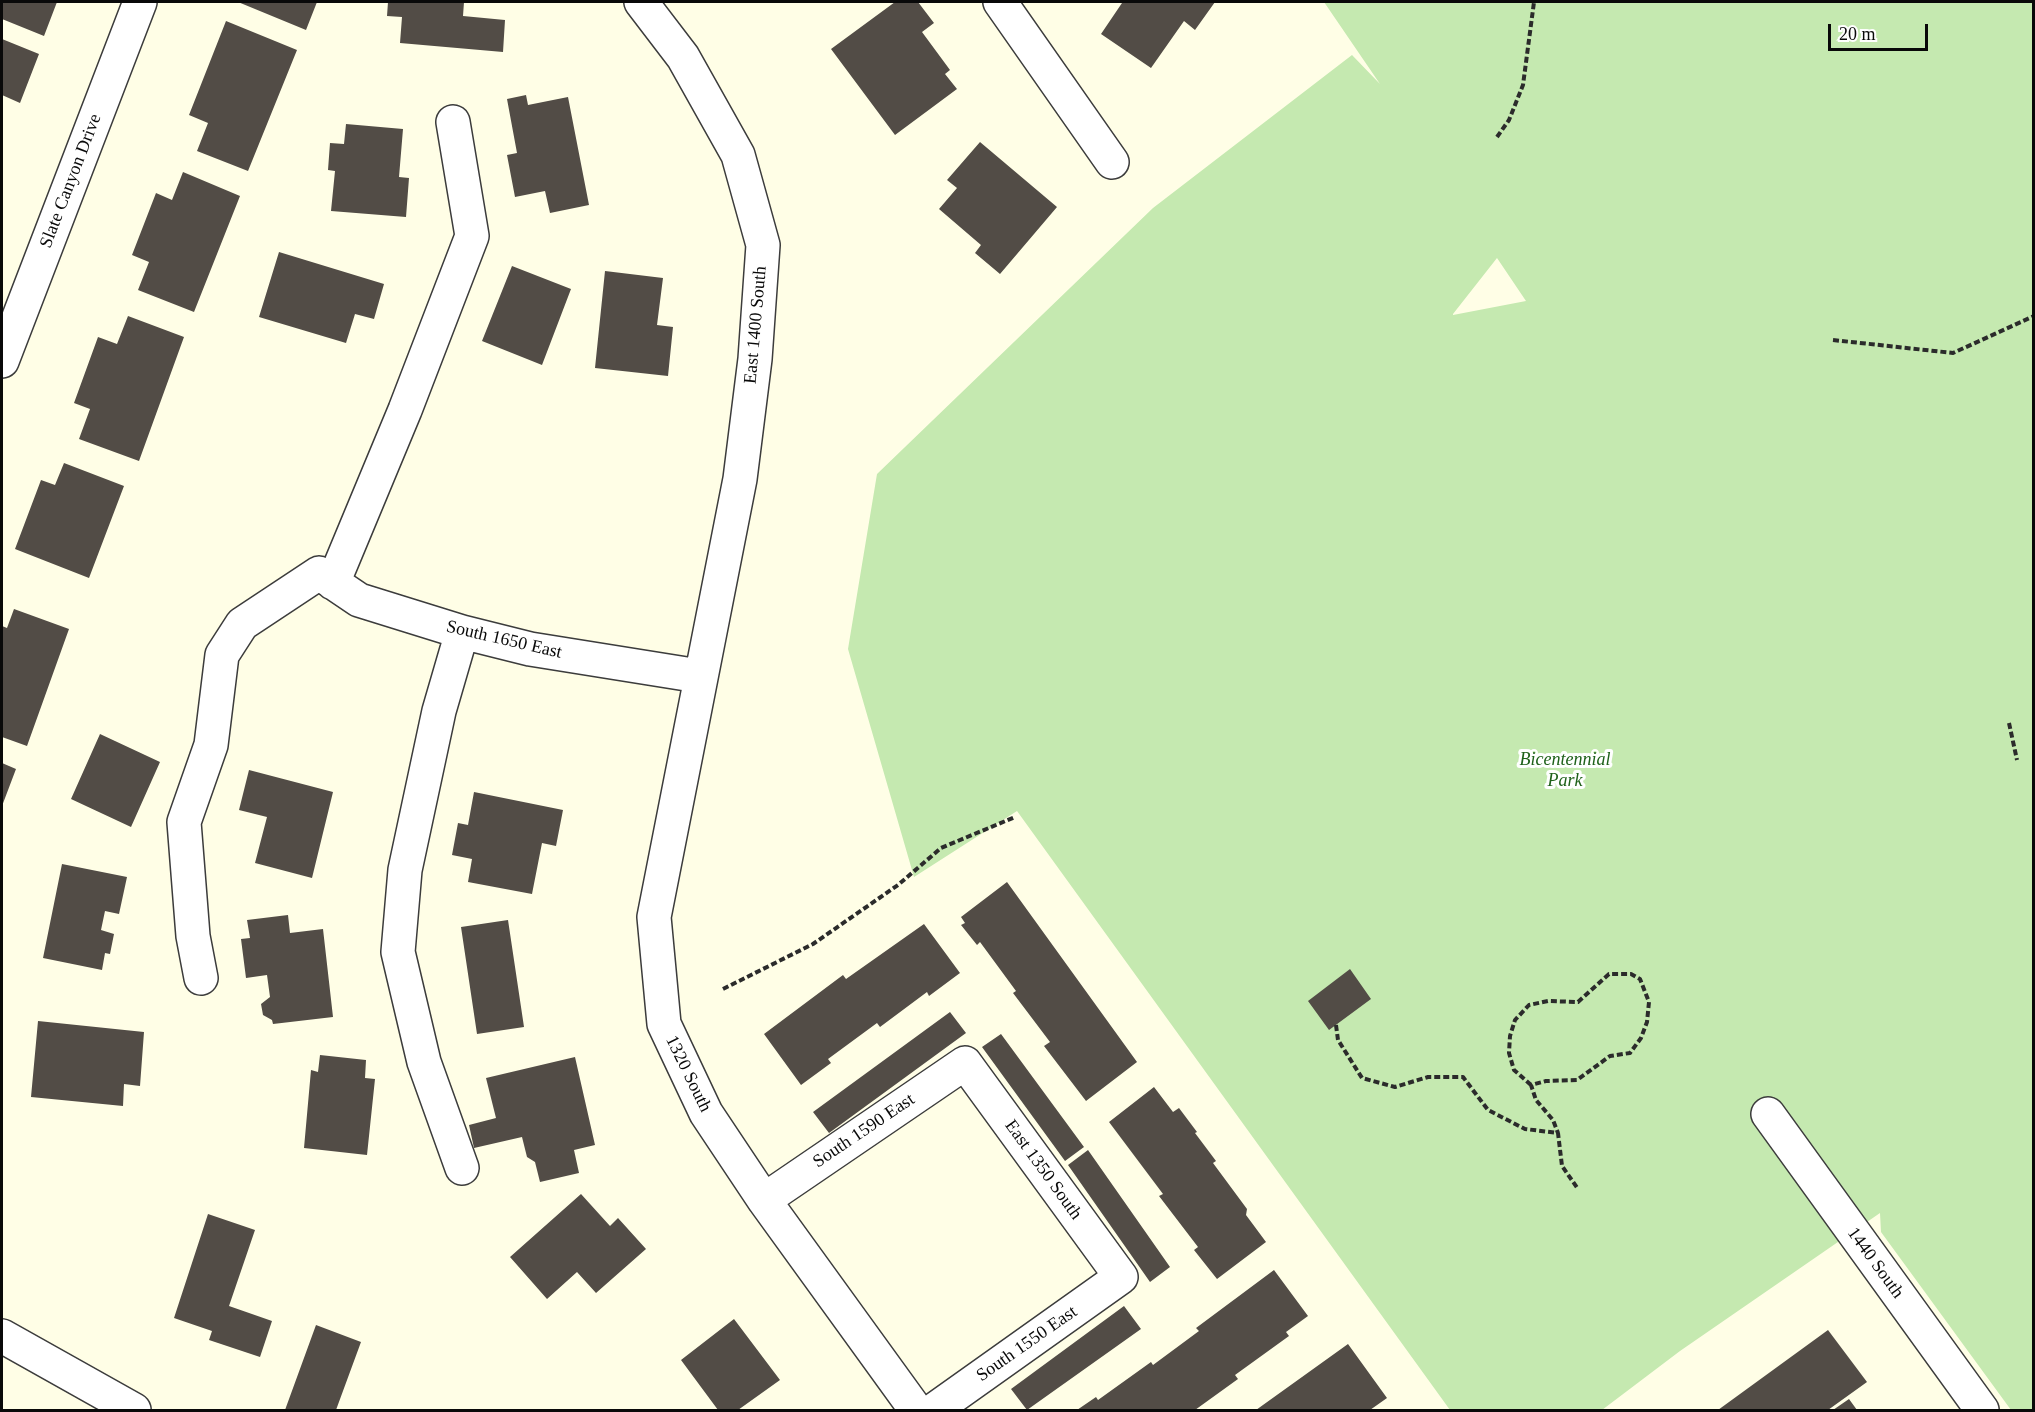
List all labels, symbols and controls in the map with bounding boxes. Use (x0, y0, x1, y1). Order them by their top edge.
scale bar (1831, 12, 1932, 50)
text: 20 m (1839, 24, 1876, 44)
street label: Slate Canyon Drive (35, 111, 107, 251)
street label: East 1400 South (740, 265, 772, 385)
street label: South 1650 East (444, 616, 564, 664)
park label: Bicentennial Park (1520, 749, 1610, 792)
street label: 1320 South (660, 1032, 716, 1116)
street label: South 1590 East (809, 1089, 919, 1173)
street label: East 1350 South (1000, 1116, 1086, 1224)
street label: 1440 South (1842, 1223, 1908, 1303)
street label: South 1550 East (972, 1301, 1082, 1387)

